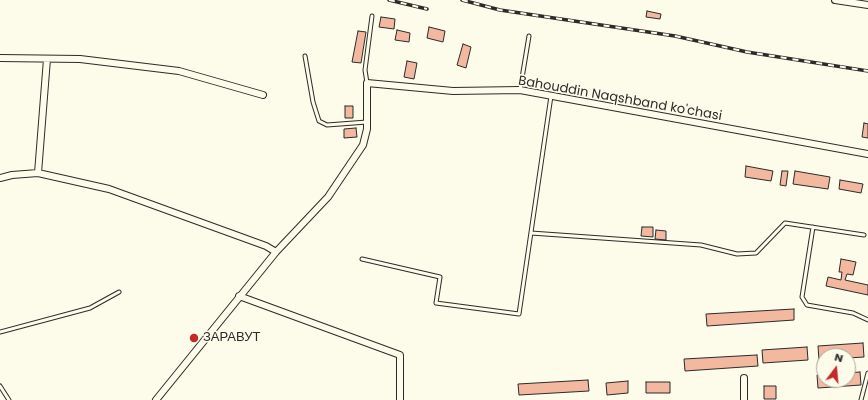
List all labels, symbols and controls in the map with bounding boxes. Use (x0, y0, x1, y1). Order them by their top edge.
street label: Bahouddin Naqshband ko'chasi (517, 73, 723, 125)
place label: ЗАРАВУТ (203, 330, 260, 346)
marker: ЗАРАВУТ (188, 332, 200, 344)
north arrow (816, 348, 856, 388)
text: N (833, 349, 845, 366)

